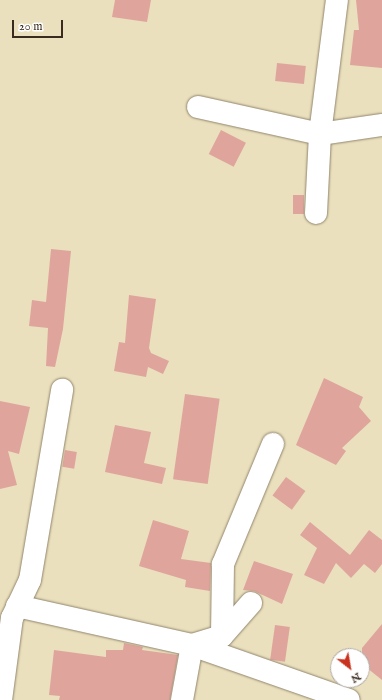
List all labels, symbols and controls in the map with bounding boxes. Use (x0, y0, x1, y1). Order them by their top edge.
scale bar (14, 12, 65, 38)
text: 20 m (19, 19, 42, 34)
north arrow (330, 648, 370, 688)
text: N (348, 669, 363, 686)

